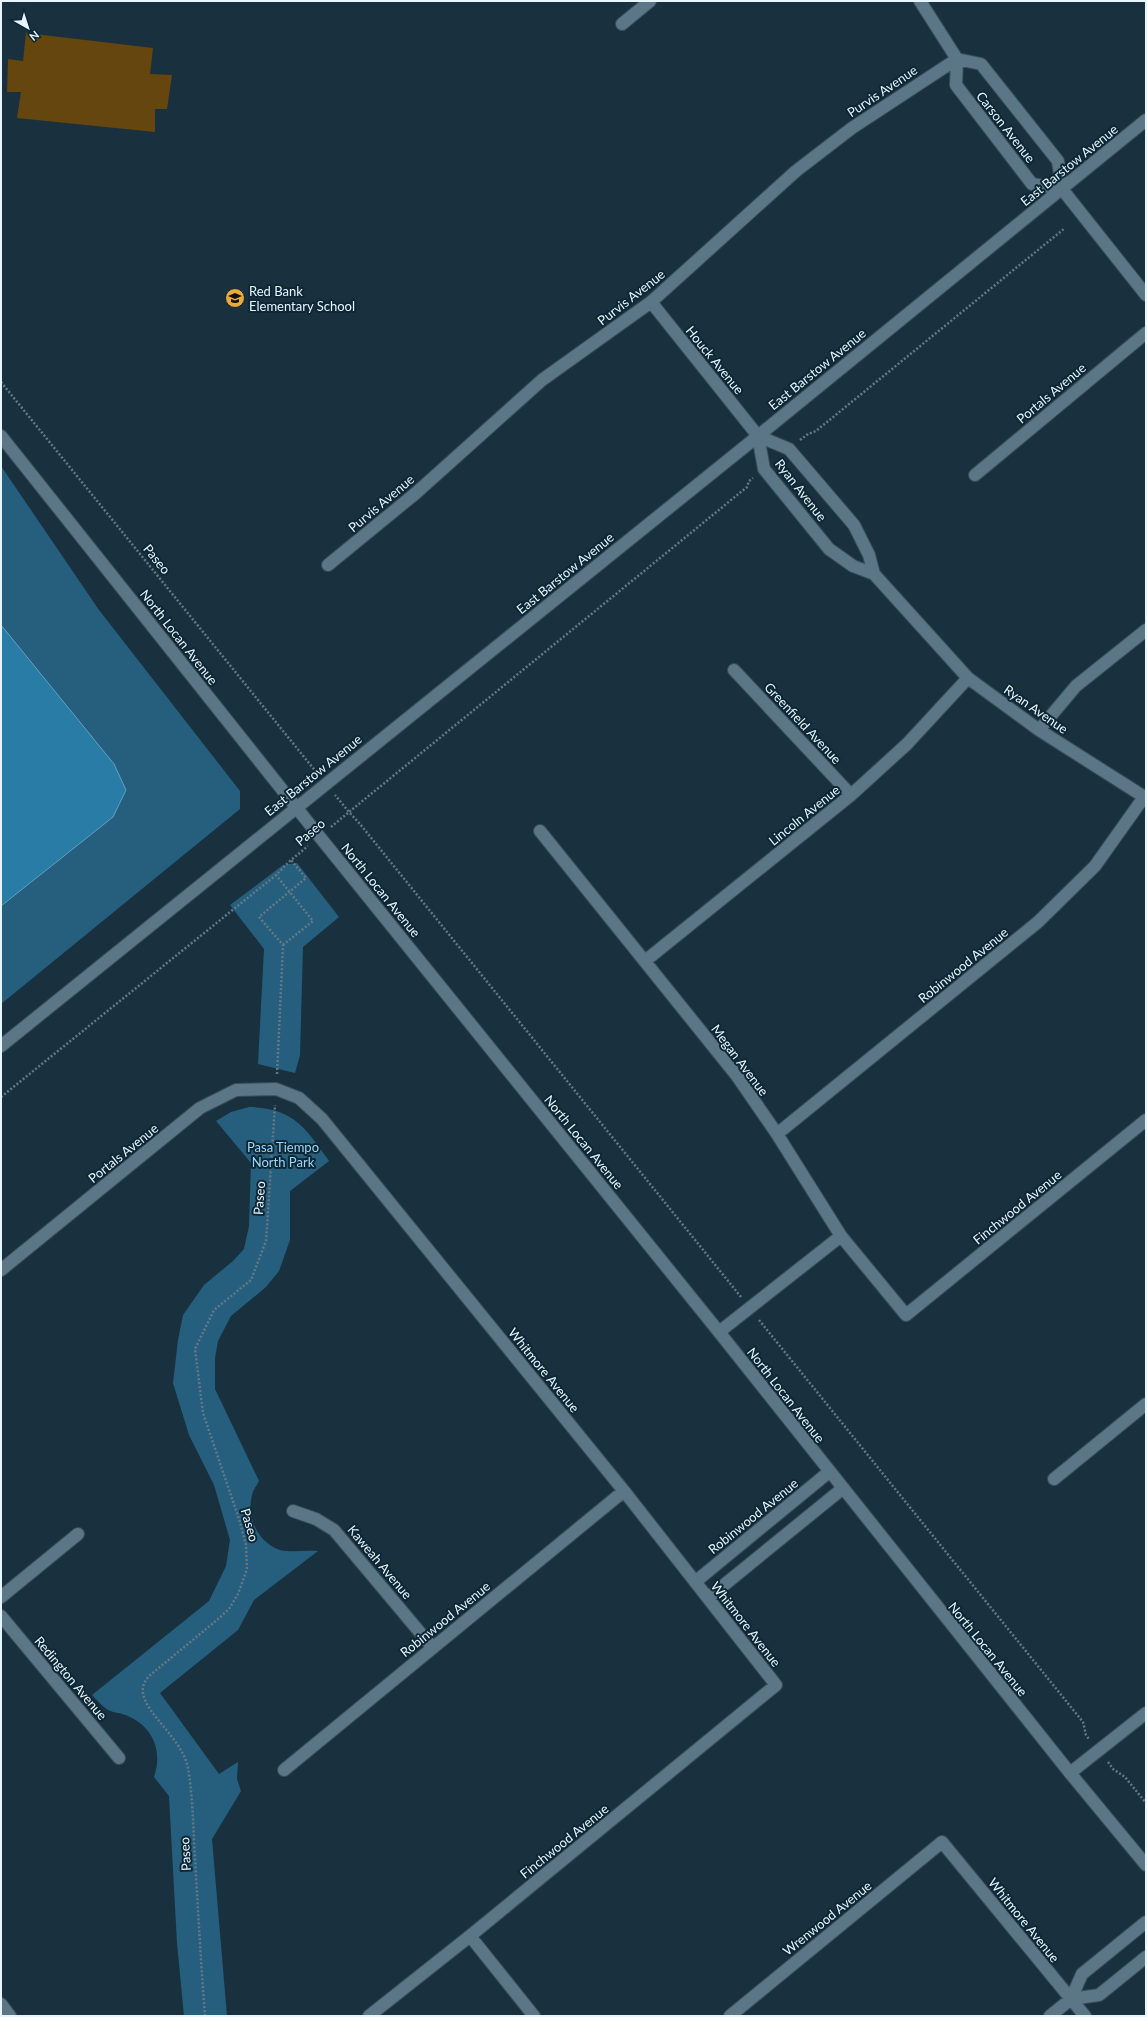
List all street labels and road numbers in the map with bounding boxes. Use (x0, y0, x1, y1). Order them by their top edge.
street label: Purvis Avenue (844, 62, 920, 120)
street label: Carson Avenue (973, 88, 1039, 166)
street label: East Barstow Avenue (1017, 121, 1121, 209)
street label: Purvis Avenue (594, 266, 668, 328)
street label: Houck Avenue (683, 323, 747, 397)
street label: East Barstow Avenue (765, 325, 869, 413)
street label: Portals Avenue (1013, 359, 1089, 427)
street label: Ryan Avenue (772, 456, 830, 524)
street label: Purvis Avenue (345, 471, 417, 535)
street label: East Barstow Avenue (513, 529, 617, 617)
street label: Paseo (140, 541, 174, 577)
street label: North Locan Avenue (137, 586, 221, 688)
street label: Greenfield Avenue (761, 679, 845, 767)
street label: Ryan Avenue (1001, 681, 1071, 737)
street label: East Barstow Avenue (261, 731, 365, 819)
street label: Lincoln Avenue (765, 781, 843, 849)
street label: Paseo (292, 815, 328, 849)
street label: North Locan Avenue (338, 840, 424, 940)
street label: Robinwood Avenue (915, 924, 1011, 1006)
street label: Megan Avenue (708, 1021, 772, 1099)
street label: North Locan Avenue (541, 1092, 627, 1192)
street label: Portals Avenue (85, 1120, 161, 1186)
street label: Finchwood Avenue (970, 1166, 1065, 1248)
street label: Paseo (250, 1181, 268, 1215)
street label: Whitmore Avenue (505, 1325, 583, 1415)
street label: North Locan Avenue (744, 1344, 828, 1446)
street label: Robinwood Avenue (705, 1475, 801, 1557)
street label: Paseo (238, 1506, 262, 1544)
street label: Kaweah Avenue (344, 1522, 416, 1602)
street label: Robinwood Avenue (397, 1578, 493, 1660)
street label: Whitmore Avenue (708, 1578, 784, 1670)
street label: North Locan Avenue (945, 1599, 1031, 1699)
street label: Redington Avenue (31, 1633, 111, 1723)
street label: Finchwood Avenue (517, 1800, 612, 1882)
street label: Paseo (176, 1837, 194, 1871)
street label: Whitmore Avenue (985, 1875, 1063, 1965)
street label: Wrenwood Avenue (779, 1877, 875, 1959)

